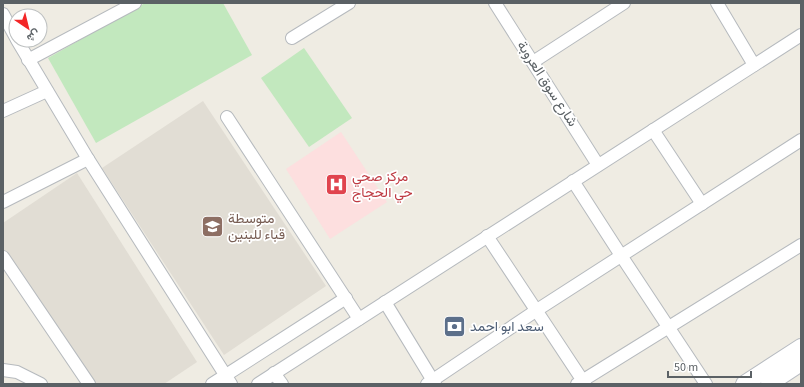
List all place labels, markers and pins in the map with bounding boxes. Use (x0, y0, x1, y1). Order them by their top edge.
place label: مركز صحي حي الحجاج (352, 167, 413, 204)
hospital icon: مركز صحي حي الحجاج (323, 172, 349, 198)
place label: متوسطة قباء للبنين (228, 209, 285, 245)
school or university icon: متوسطة قباء للبنين (200, 214, 226, 240)
bank icon: سعد ابو احمد (442, 314, 468, 340)
place label: سعد ابو احمد (470, 317, 544, 337)

